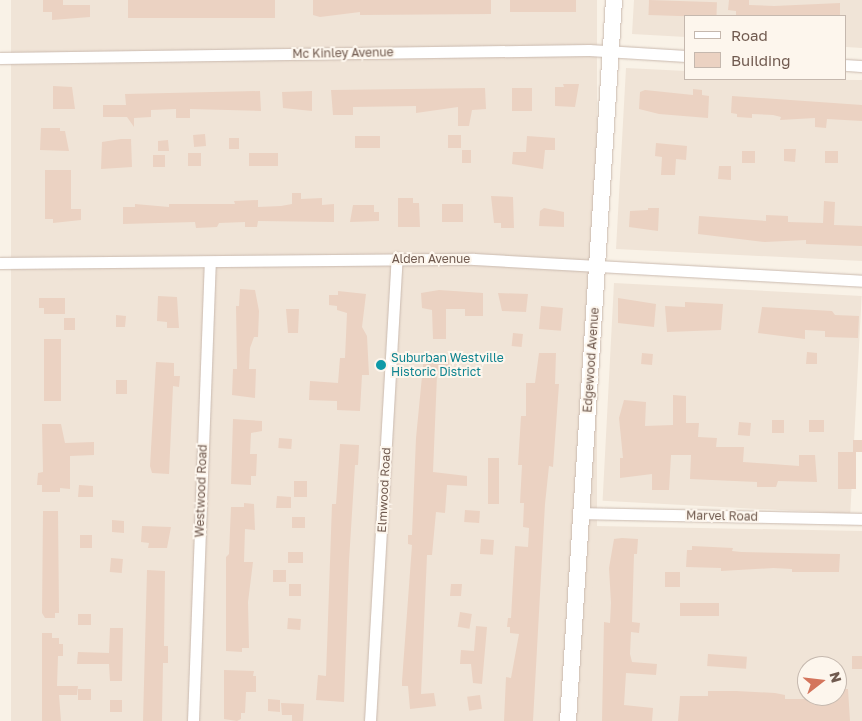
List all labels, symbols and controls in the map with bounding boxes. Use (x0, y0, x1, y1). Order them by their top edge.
legend (684, 15, 847, 80)
text: Road (731, 26, 768, 44)
street label: Mc Kinley Avenue (292, 45, 394, 61)
text: Building (731, 51, 791, 69)
street label: Alden Avenue (392, 252, 470, 266)
street label: Edgewood Avenue (580, 307, 602, 413)
place label: Suburban Westville Historic District (391, 351, 504, 379)
marker: Suburban Westville Historic District (375, 359, 387, 371)
street label: Westwood Road (192, 444, 210, 538)
street label: Elmwood Road (375, 447, 393, 533)
street label: Marvel Road (686, 508, 758, 524)
north arrow (797, 656, 847, 706)
text: N (826, 670, 846, 684)

